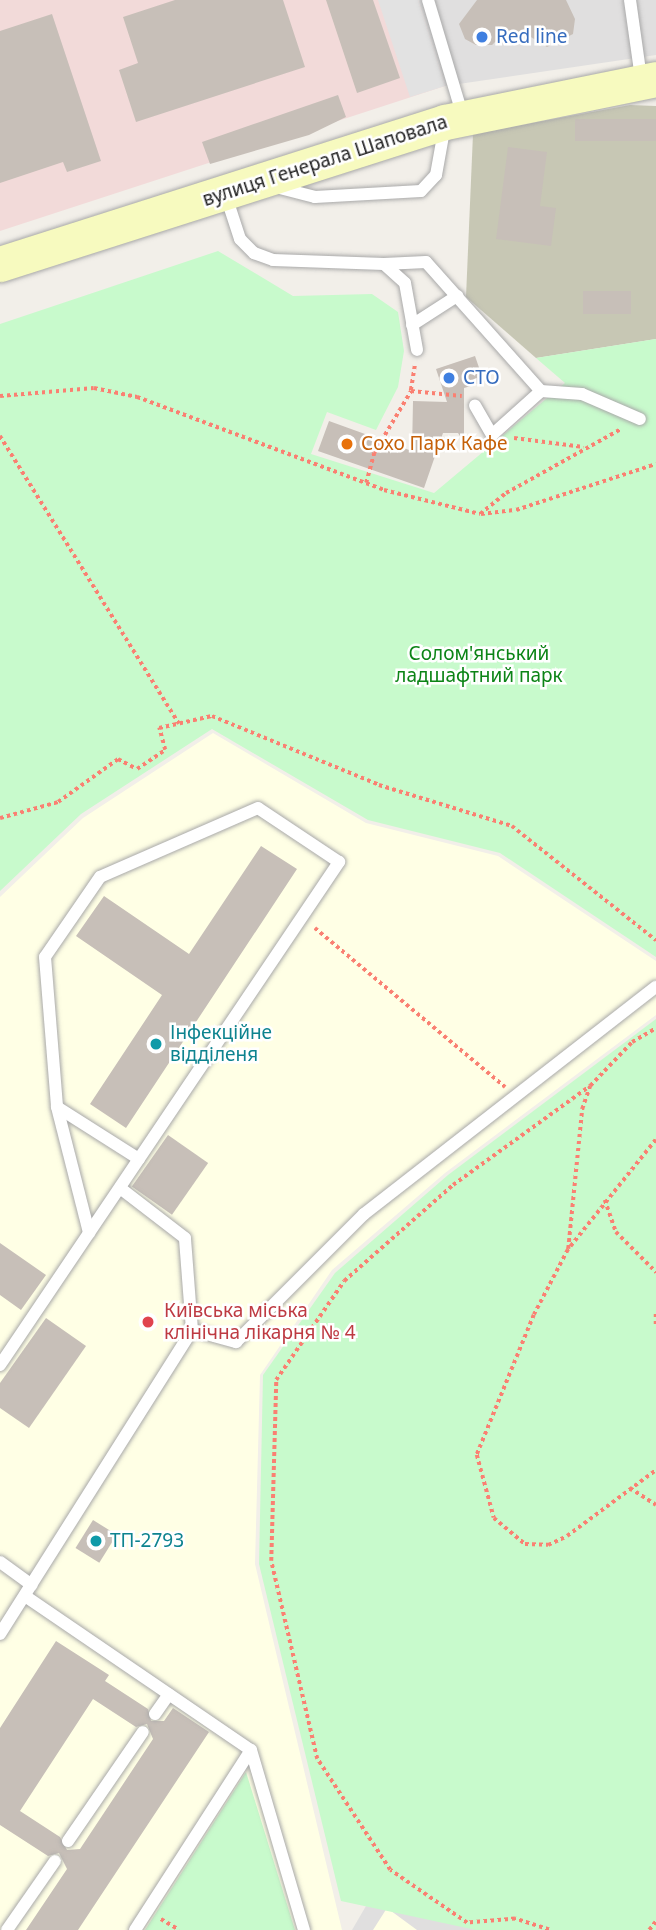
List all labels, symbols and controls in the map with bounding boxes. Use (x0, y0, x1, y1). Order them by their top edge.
place label: Red line (496, 26, 567, 48)
marker: Red line (474, 29, 490, 45)
street label: вулиця Генерала Шаповала (200, 111, 450, 211)
place label: СТО (463, 367, 500, 389)
marker: СТО (441, 370, 457, 386)
place label: Сохо Парк Кафе (361, 433, 507, 455)
marker: Сохо Парк Кафе (339, 436, 355, 452)
park label: Солом'янський ладшафтний парк (395, 643, 563, 687)
place label: Інфекційне відділеня (170, 1022, 272, 1066)
marker: Інфекційне відділеня (148, 1036, 164, 1052)
place label: Київська міська клінічна лікарня № 4 (164, 1300, 356, 1344)
marker: Київська міська клінічна лікарня № 4 (138, 1312, 158, 1332)
place label: ТП-2793 (110, 1530, 184, 1552)
marker: ТП-2793 (88, 1533, 104, 1549)

